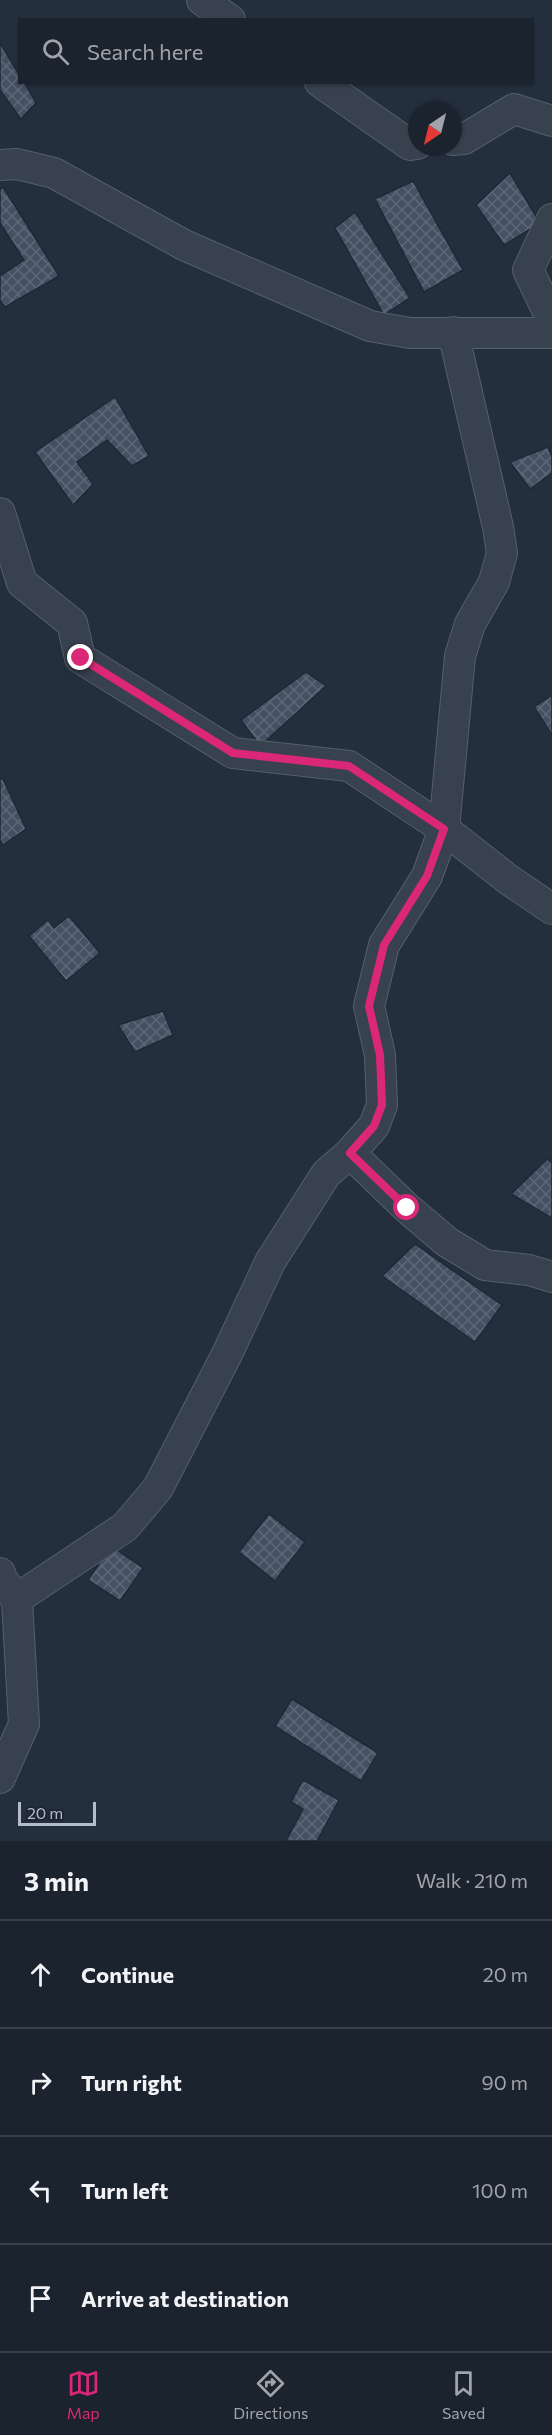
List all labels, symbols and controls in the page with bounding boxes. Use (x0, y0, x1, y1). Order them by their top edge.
search box (18, 18, 534, 84)
icon: search (39, 35, 72, 68)
text: Search here (87, 38, 203, 65)
north arrow (408, 102, 462, 156)
route end (67, 644, 93, 670)
route start (393, 1194, 419, 1220)
scale bar (18, 1799, 96, 1826)
text: 20 m (27, 1803, 63, 1822)
text: 3 min (24, 1865, 89, 1896)
text: Walk · 210 m (416, 1868, 528, 1892)
icon: ahead (24, 1958, 57, 1991)
text: Continue (81, 1961, 174, 1988)
text: 20 m (483, 1962, 528, 1986)
icon: right (24, 2066, 57, 2099)
text: Turn right (81, 2069, 182, 2096)
text: 90 m (482, 2070, 528, 2094)
icon: left (24, 2174, 57, 2207)
text: Turn left (81, 2177, 168, 2204)
text: 100 m (472, 2178, 528, 2202)
icon: arrive (24, 2282, 57, 2315)
text: Arrive at destination (81, 2285, 289, 2312)
tab: Map (67, 2367, 100, 2422)
tab: Directions (233, 2367, 308, 2422)
tab: Saved (442, 2367, 485, 2422)

